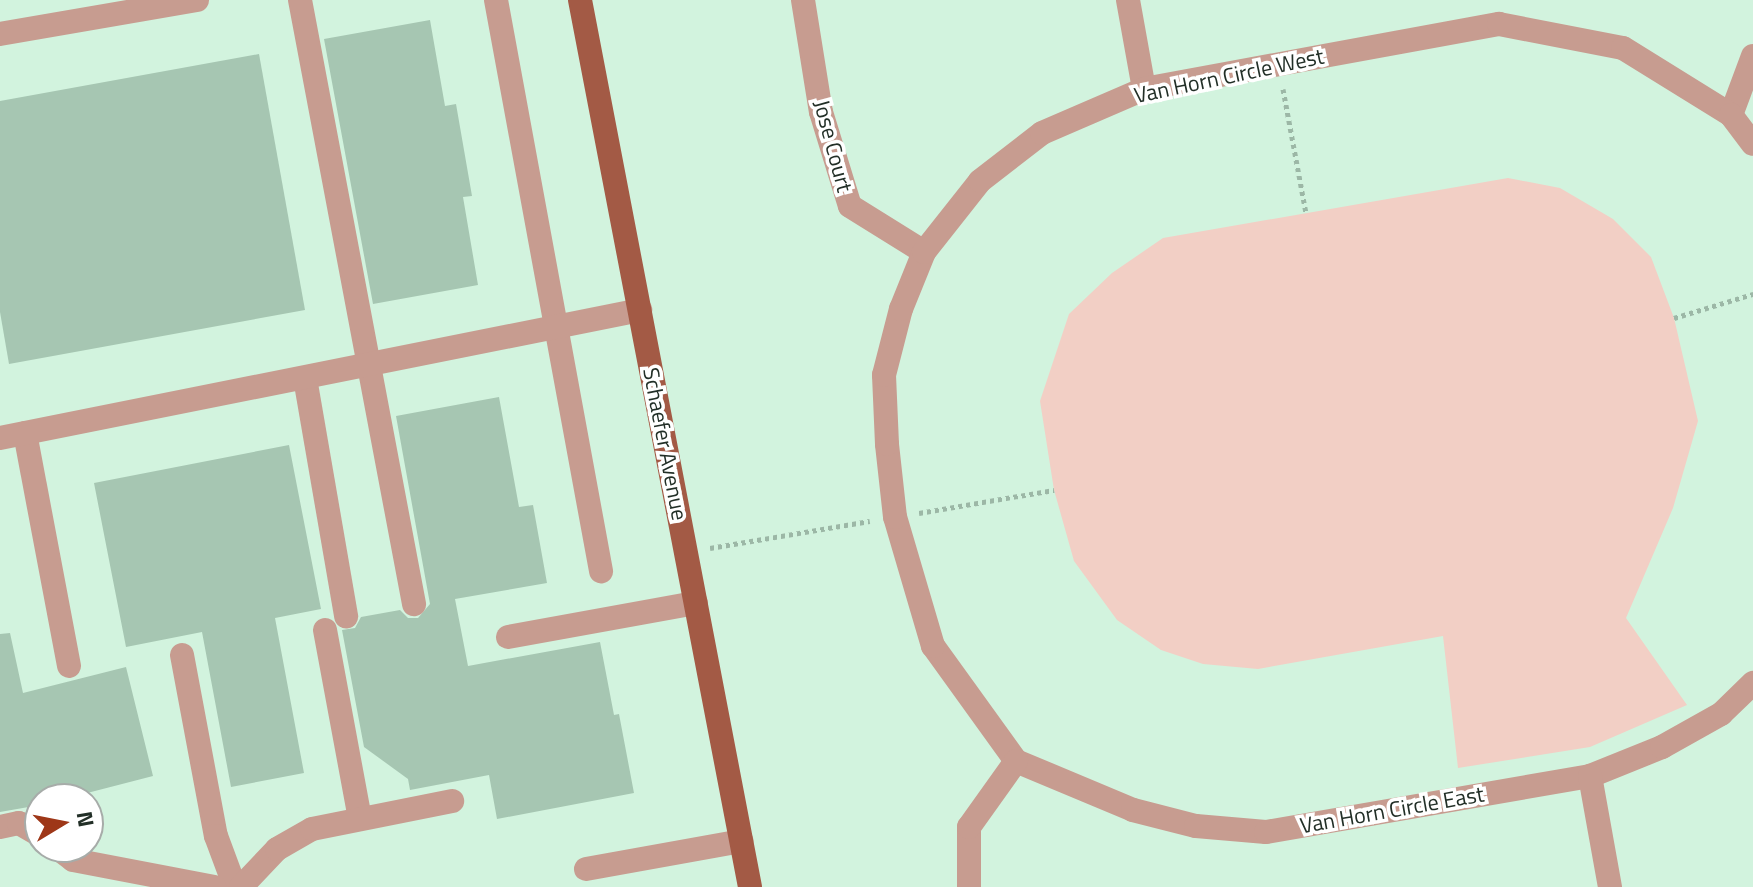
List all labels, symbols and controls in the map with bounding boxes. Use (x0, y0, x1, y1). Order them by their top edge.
street label: Van Horn Circle West (1132, 43, 1326, 109)
street label: Jose Court (808, 97, 858, 195)
street label: Schaefer Avenue (637, 365, 693, 523)
street label: Van Horn Circle East (1298, 781, 1486, 839)
north arrow (24, 783, 104, 863)
text: N (68, 809, 104, 830)

